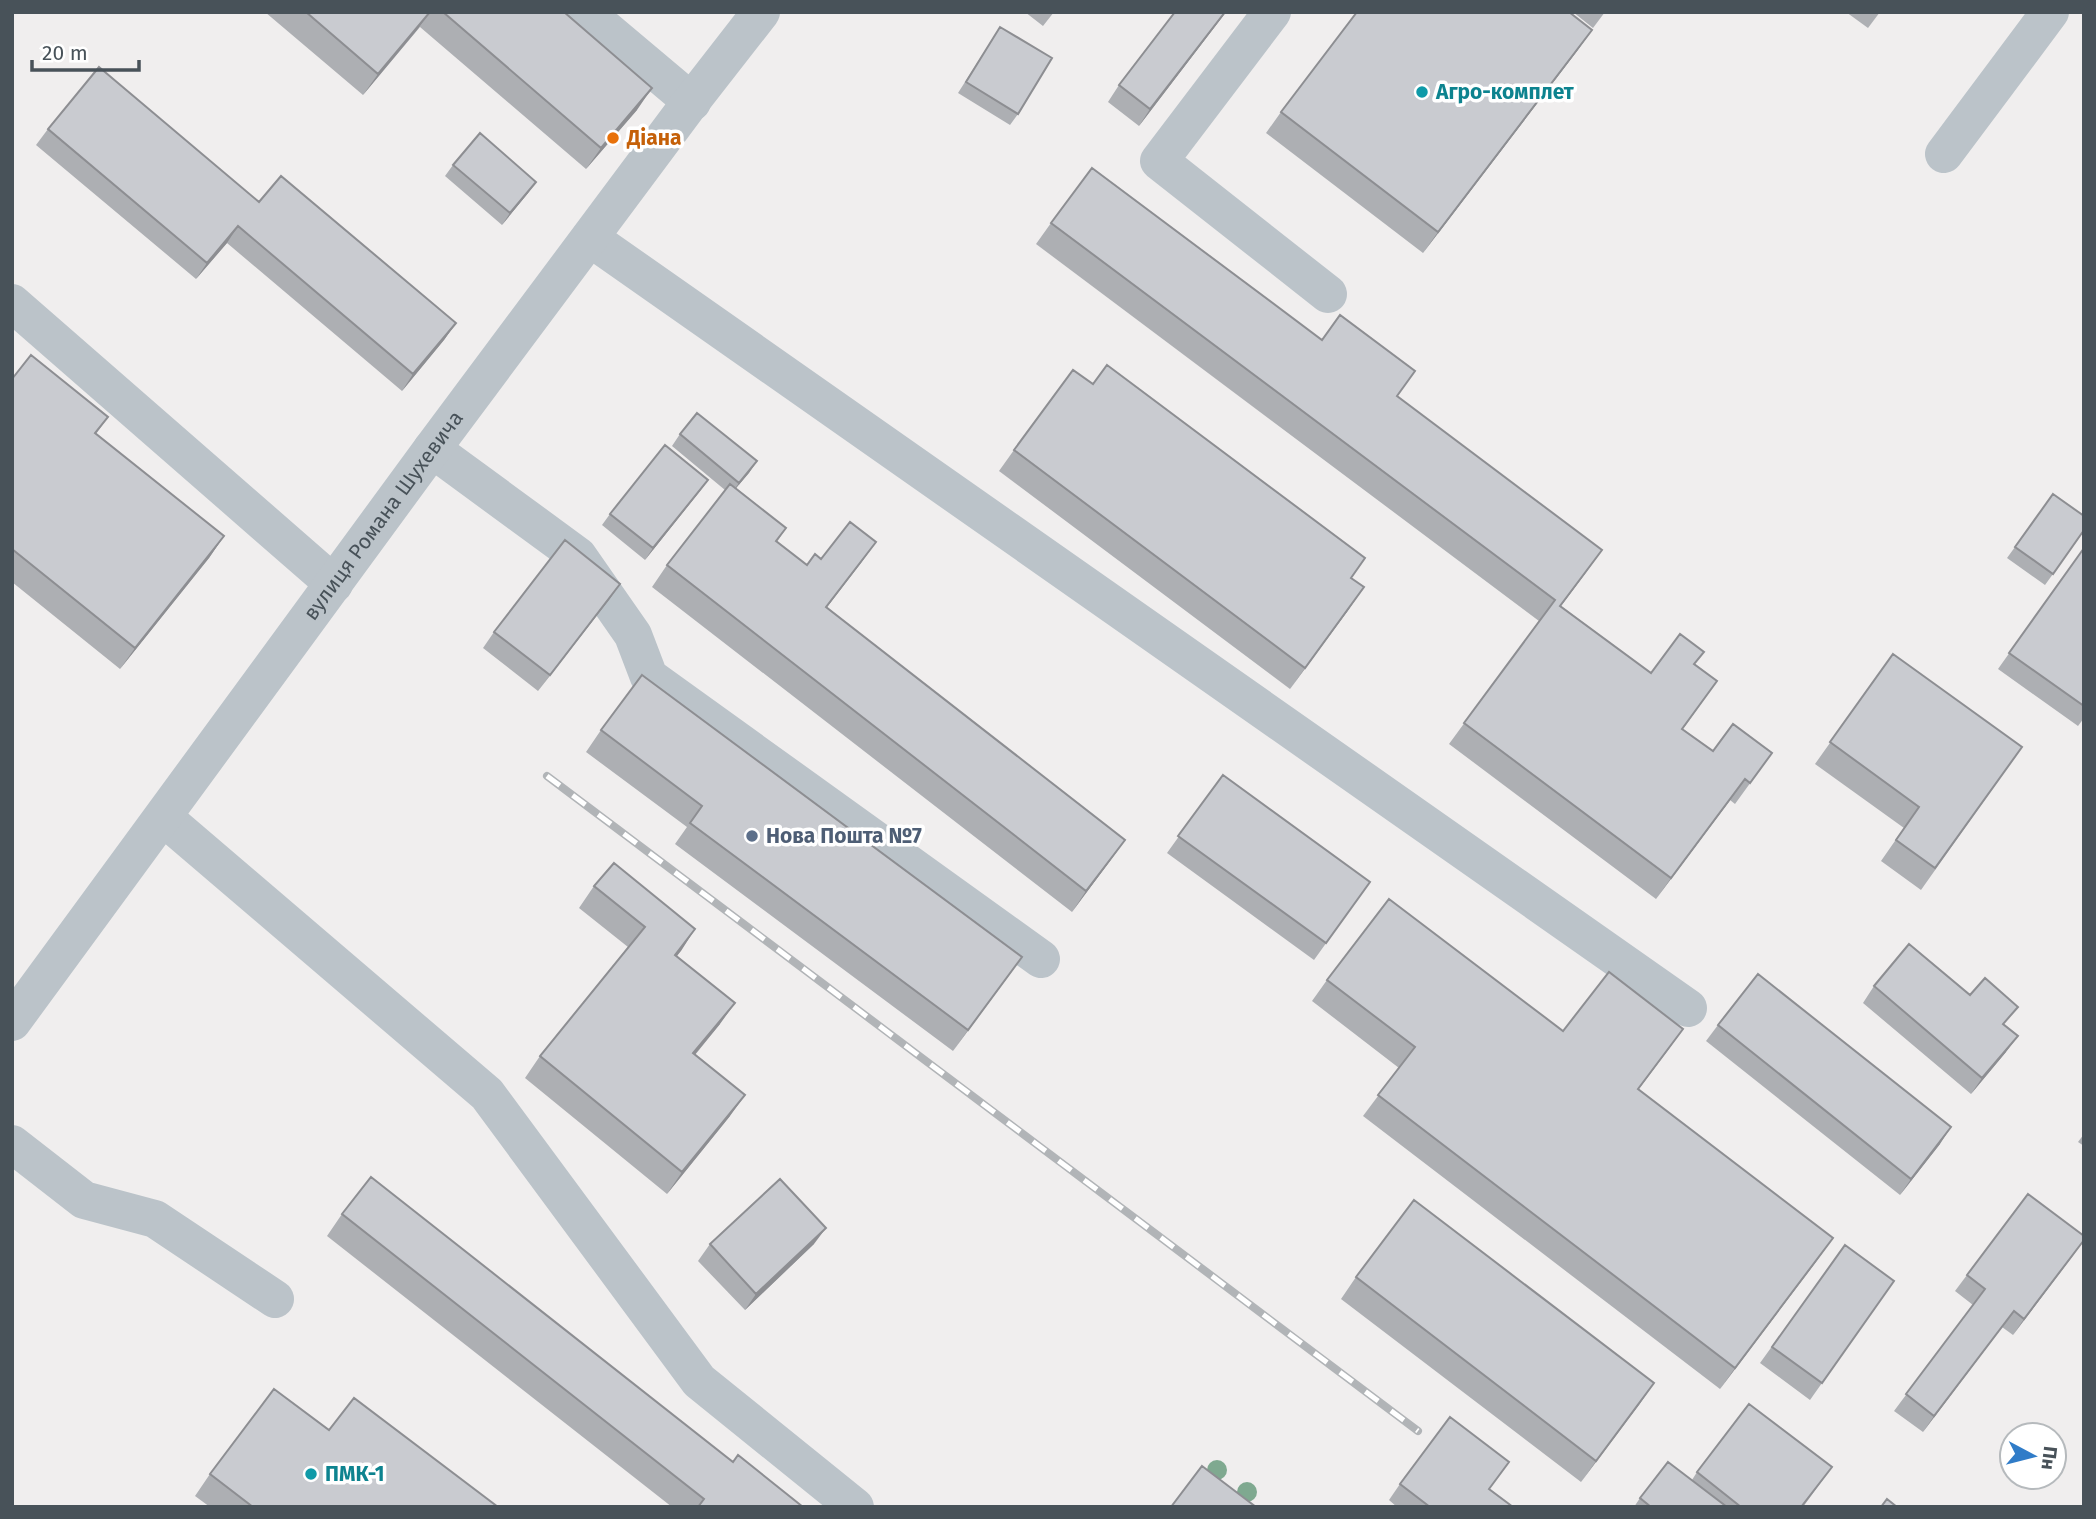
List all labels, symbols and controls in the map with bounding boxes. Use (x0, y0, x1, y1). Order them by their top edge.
scale bar (32, 28, 138, 72)
text: 20 m (42, 40, 88, 66)
place label: Агро-комплет (1435, 79, 1575, 105)
marker: Агро-комплет (1414, 84, 1430, 100)
place label: Діана (626, 125, 681, 151)
marker: Діана (605, 130, 621, 146)
street label: вулиця Романа Шухевича (298, 406, 469, 625)
place label: Нова Пошта №7 (766, 823, 922, 849)
marker: Нова Пошта №7 (744, 828, 760, 844)
north arrow (1998, 1421, 2068, 1491)
text: Пн (2037, 1445, 2062, 1471)
place label: ПМК-1 (325, 1461, 385, 1487)
marker: ПМК-1 (303, 1466, 319, 1482)

